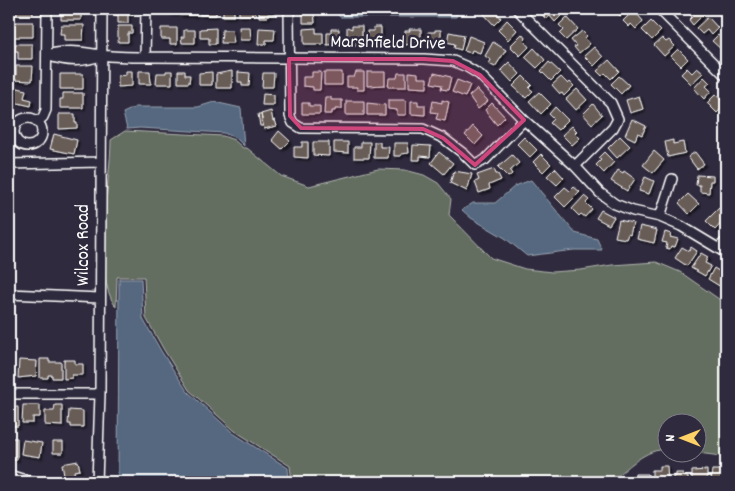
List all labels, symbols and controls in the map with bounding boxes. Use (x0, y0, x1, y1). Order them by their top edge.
street label: Marshfield Drive (330, 29, 446, 59)
street label: Wilcox Road (71, 204, 98, 286)
north arrow (658, 414, 708, 464)
text: N (661, 434, 681, 441)

